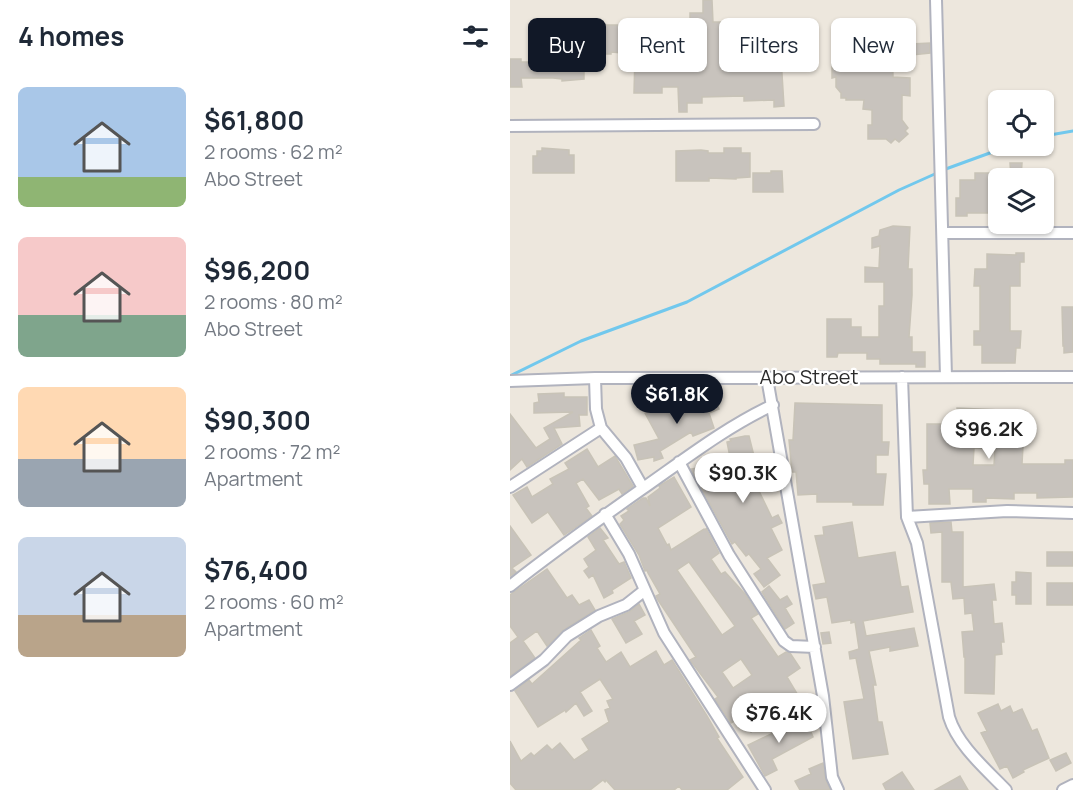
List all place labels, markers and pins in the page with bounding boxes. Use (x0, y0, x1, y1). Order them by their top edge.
pin: $61.8K (628, 374, 726, 425)
pin: $96.2K (940, 409, 1038, 460)
pin: $90.3K (694, 453, 792, 504)
pin: $76.4K (730, 693, 828, 744)

